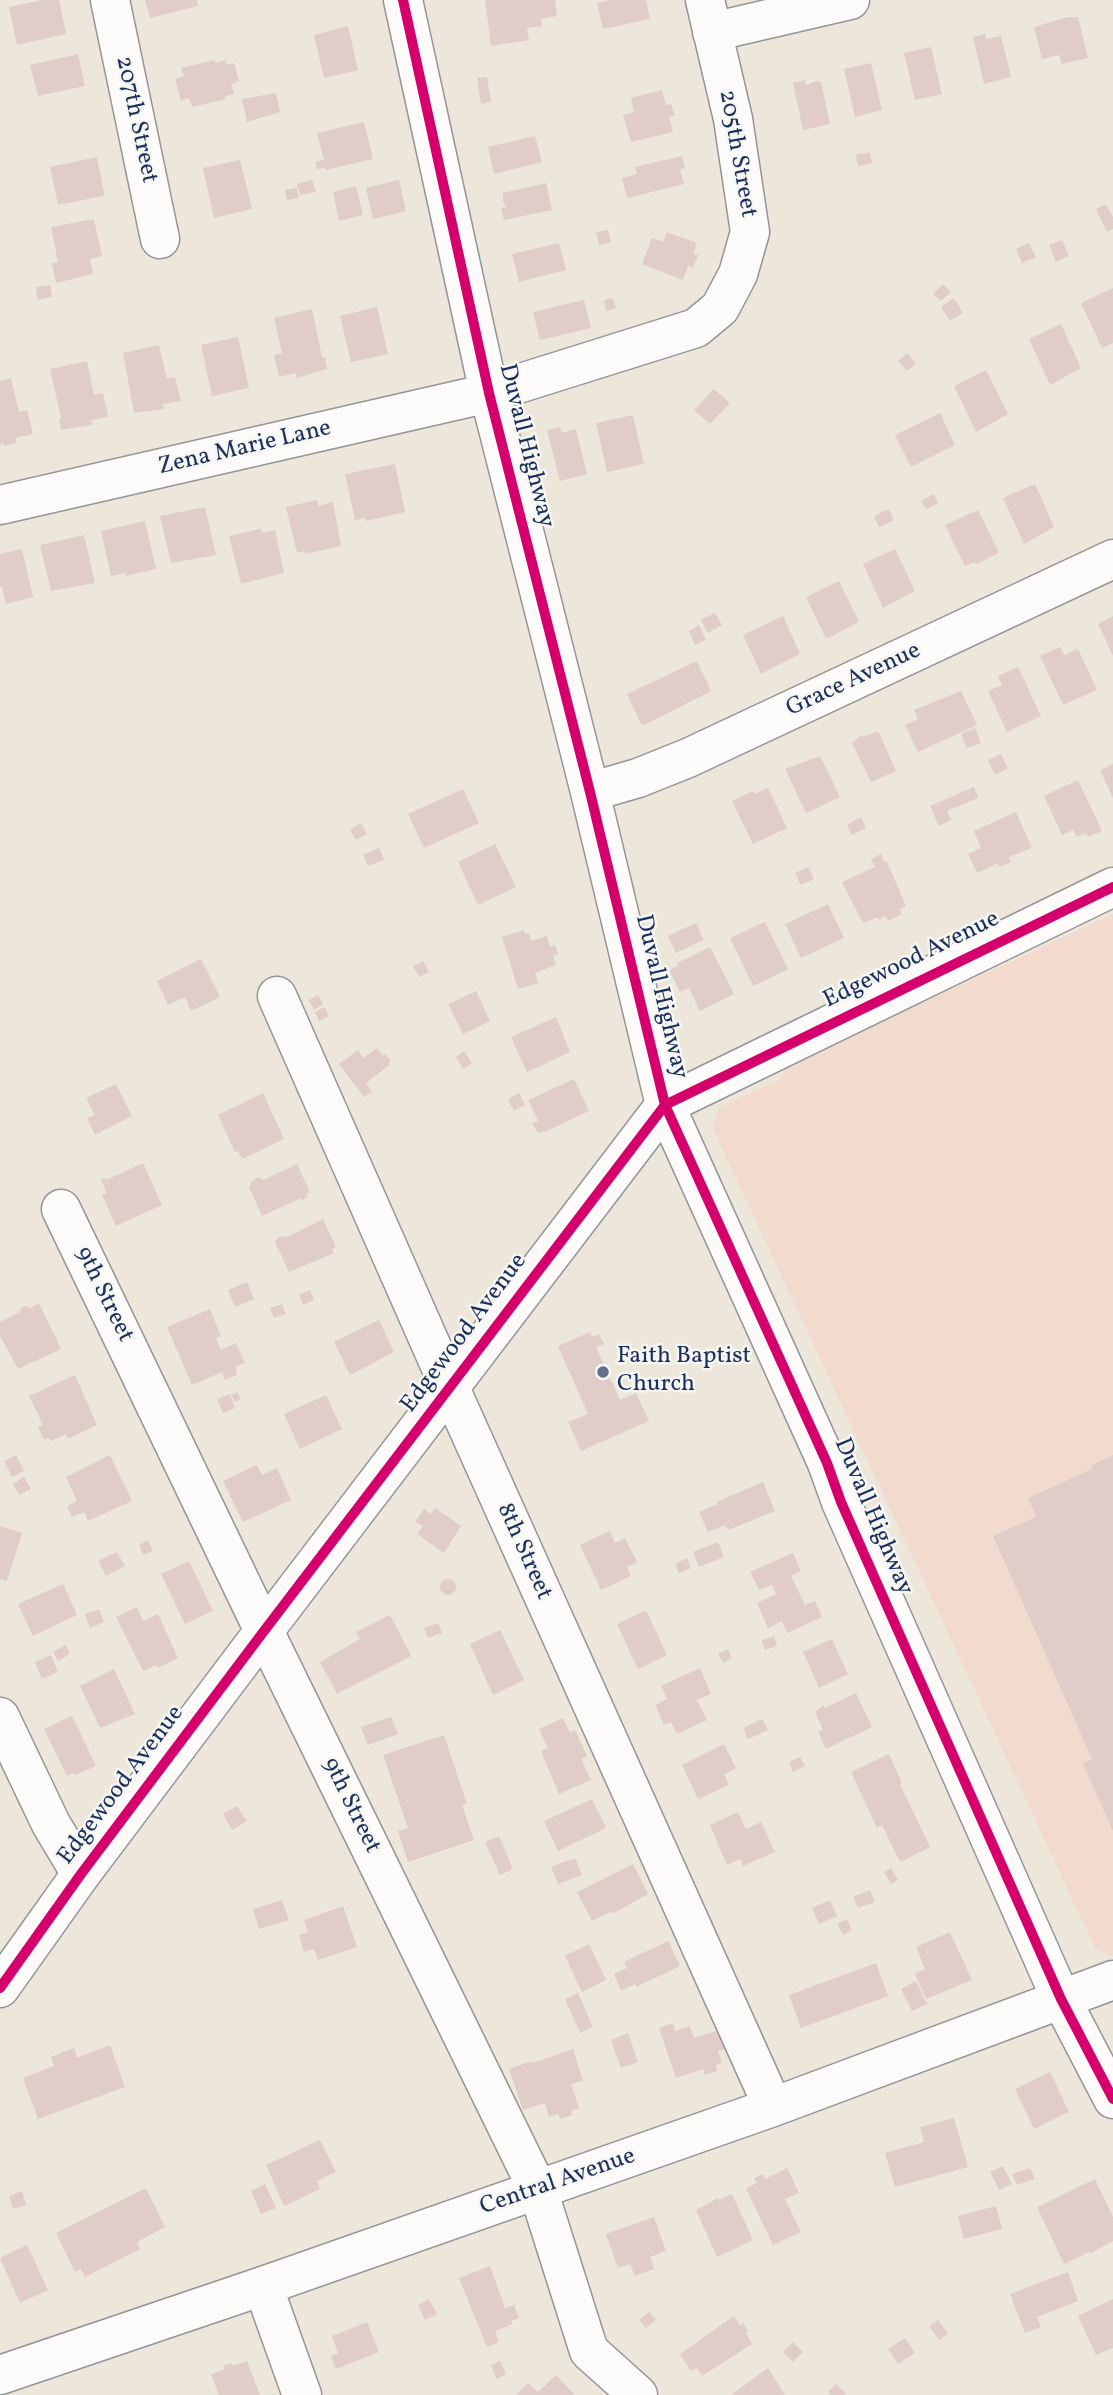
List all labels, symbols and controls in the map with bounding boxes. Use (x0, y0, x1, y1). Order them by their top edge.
street label: 207th Street (107, 54, 163, 186)
street label: 205th Street (711, 88, 761, 220)
street label: Duvall Highway (491, 361, 559, 531)
street label: Zena Marie Lane (156, 415, 334, 483)
street label: Grace Avenue (782, 637, 926, 725)
street label: Edgewood Avenue (819, 906, 1005, 1016)
street label: Duvall Highway (627, 912, 693, 1082)
street label: 9th Street (68, 1242, 138, 1348)
street label: Edgewood Avenue (396, 1249, 534, 1419)
place label: Faith Baptist Church (617, 1344, 751, 1400)
marker: Faith Baptist Church (595, 1364, 611, 1380)
street label: Duvall Highway (826, 1434, 918, 1600)
street label: 8th Street (489, 1499, 557, 1605)
street label: Edgewood Avenue (53, 1701, 191, 1871)
street label: 9th Street (315, 1753, 385, 1859)
street label: Central Avenue (477, 2143, 639, 2223)

